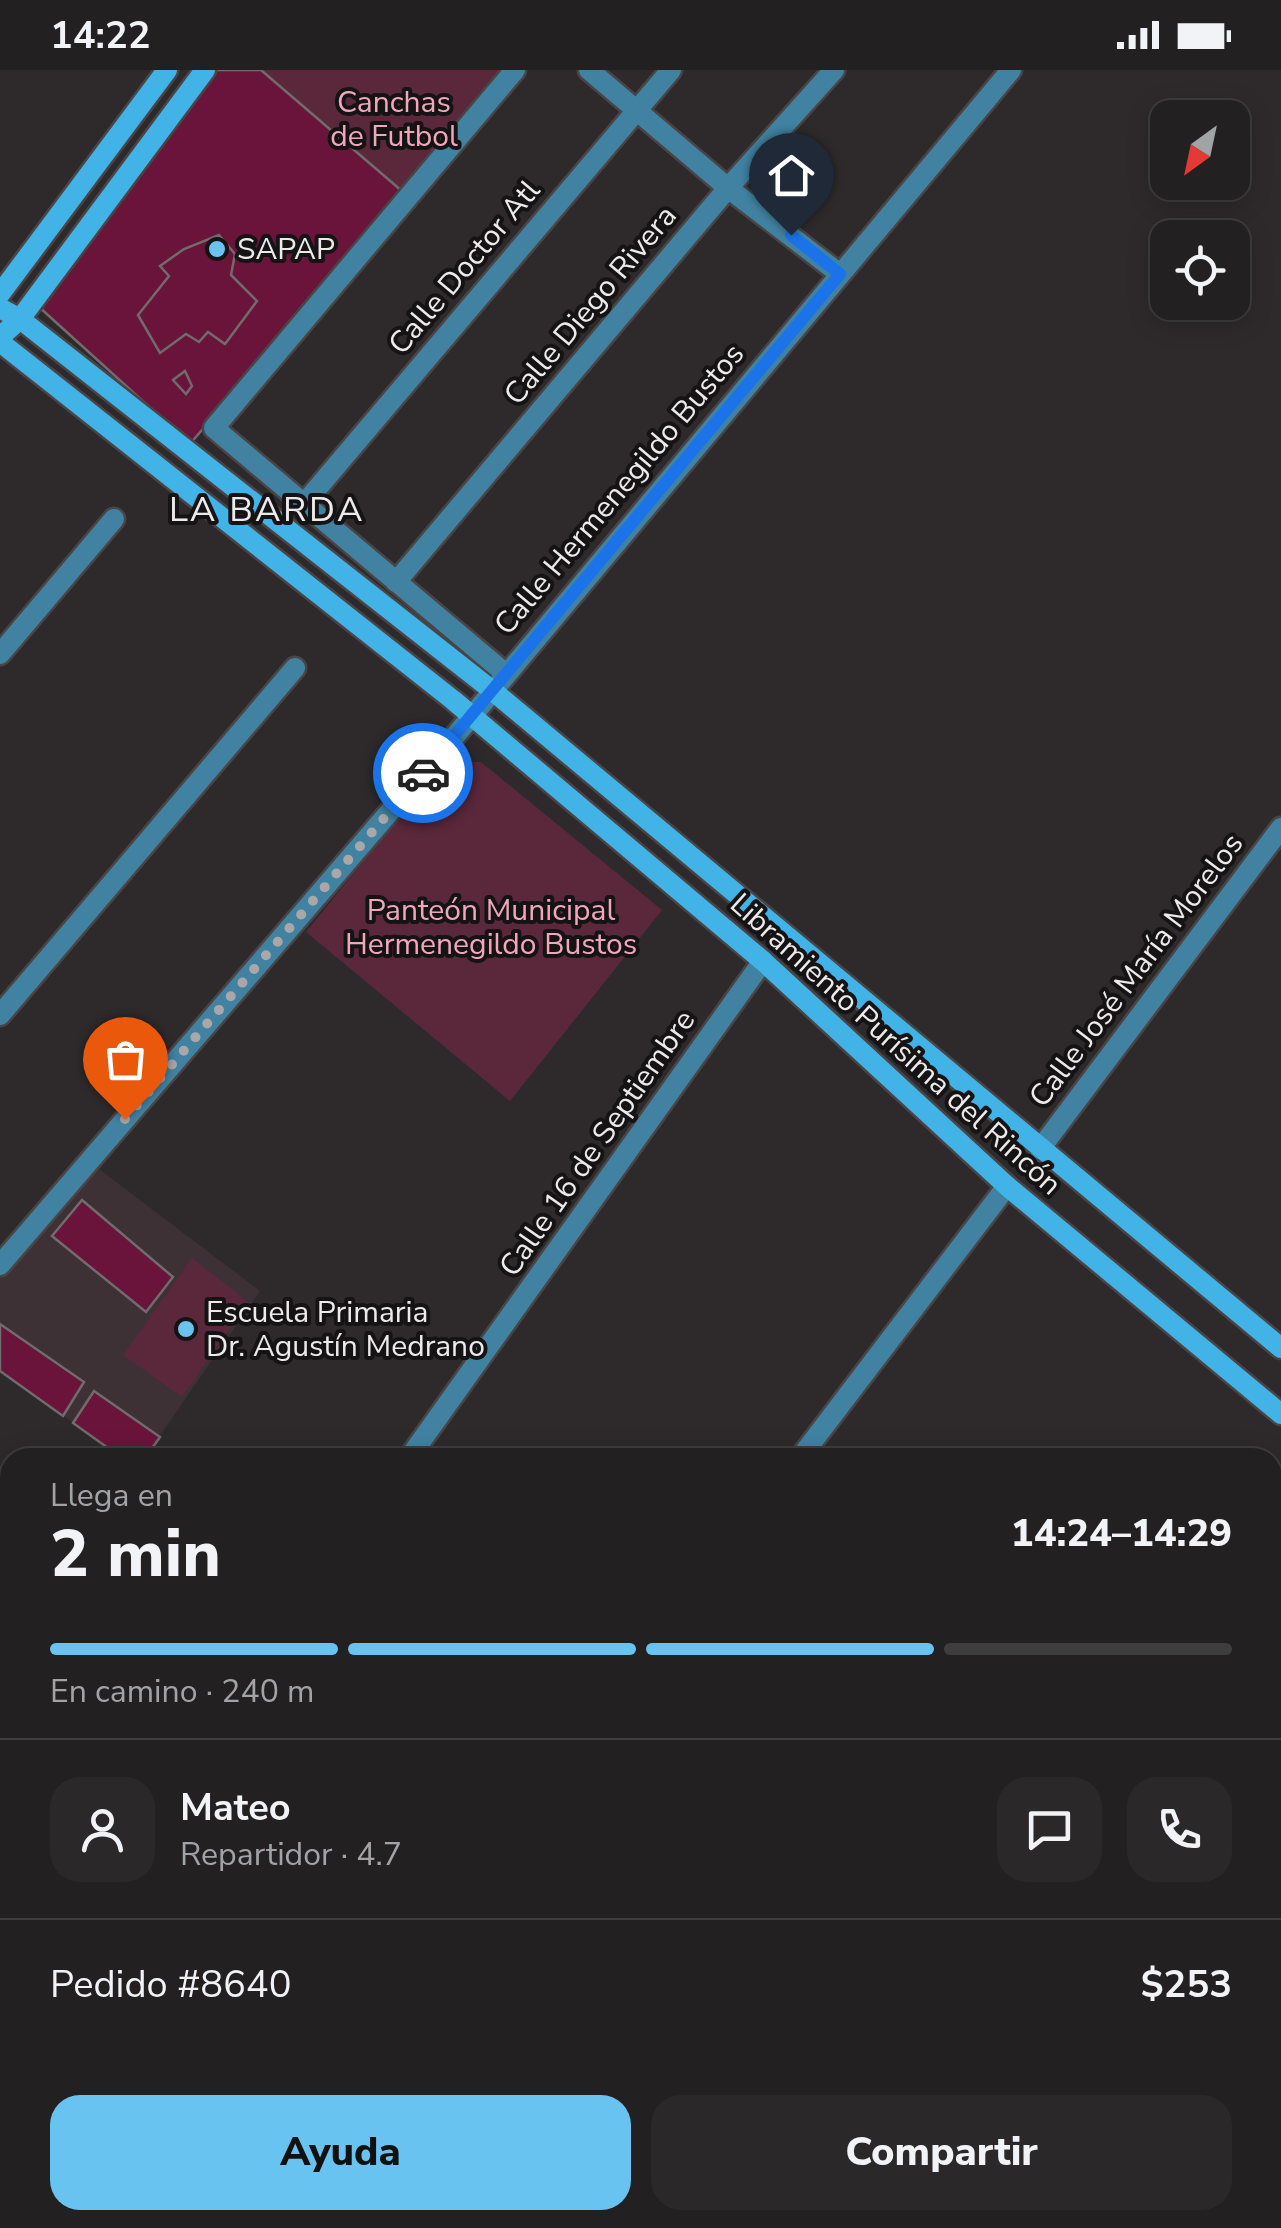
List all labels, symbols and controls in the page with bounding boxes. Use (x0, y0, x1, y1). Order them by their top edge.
text: 14:22 (50, 10, 151, 61)
park label: Canchas de Futbol (330, 82, 458, 157)
north arrow (1150, 100, 1250, 200)
map controls (1150, 100, 1250, 320)
pin (749, 133, 834, 236)
icon: home (764, 148, 819, 203)
street label: Calle Doctor Atl (379, 171, 550, 363)
street label: Calle Diego Rivera (495, 197, 686, 414)
button: locate (1150, 220, 1250, 320)
place label: SAPAP (237, 229, 335, 270)
marker: SAPAP (206, 238, 228, 260)
street label: Calle Hermenegildo Bustos (485, 335, 754, 644)
district label: LA BARDA (169, 486, 365, 533)
courier (373, 723, 473, 823)
icon: car (396, 746, 451, 801)
street label: Calle José María Morelos (1020, 825, 1253, 1116)
street label: Libramiento Purísima del Rincón (721, 884, 1070, 1204)
park label: Panteón Municipal Hermenegildo Bustos (345, 890, 637, 965)
street label: Calle 16 de Septiembre (490, 1002, 705, 1285)
pin (83, 1017, 168, 1120)
icon: bag (98, 1032, 153, 1087)
place label: Escuela Primaria Dr. Agustín Medrano (206, 1292, 485, 1367)
marker: Escuela Primaria Dr. Agustín Medrano (175, 1318, 197, 1340)
text: Llega en (50, 1474, 173, 1517)
text: 14:24–14:29 (1011, 1508, 1232, 1559)
text: 2 min (50, 1510, 221, 1599)
text: En camino · 240 m (50, 1670, 314, 1713)
button: person (50, 1777, 155, 1882)
button: chat (997, 1777, 1102, 1882)
button: phone (1127, 1777, 1232, 1882)
text: Mateo (180, 1782, 291, 1833)
text: Repartidor · 4.7 (180, 1833, 402, 1876)
text: Pedido #8640 (50, 1959, 291, 2010)
text: $253 (1141, 1959, 1232, 2010)
button: Ayuda (50, 2095, 631, 2210)
button: Compartir (651, 2095, 1232, 2210)

